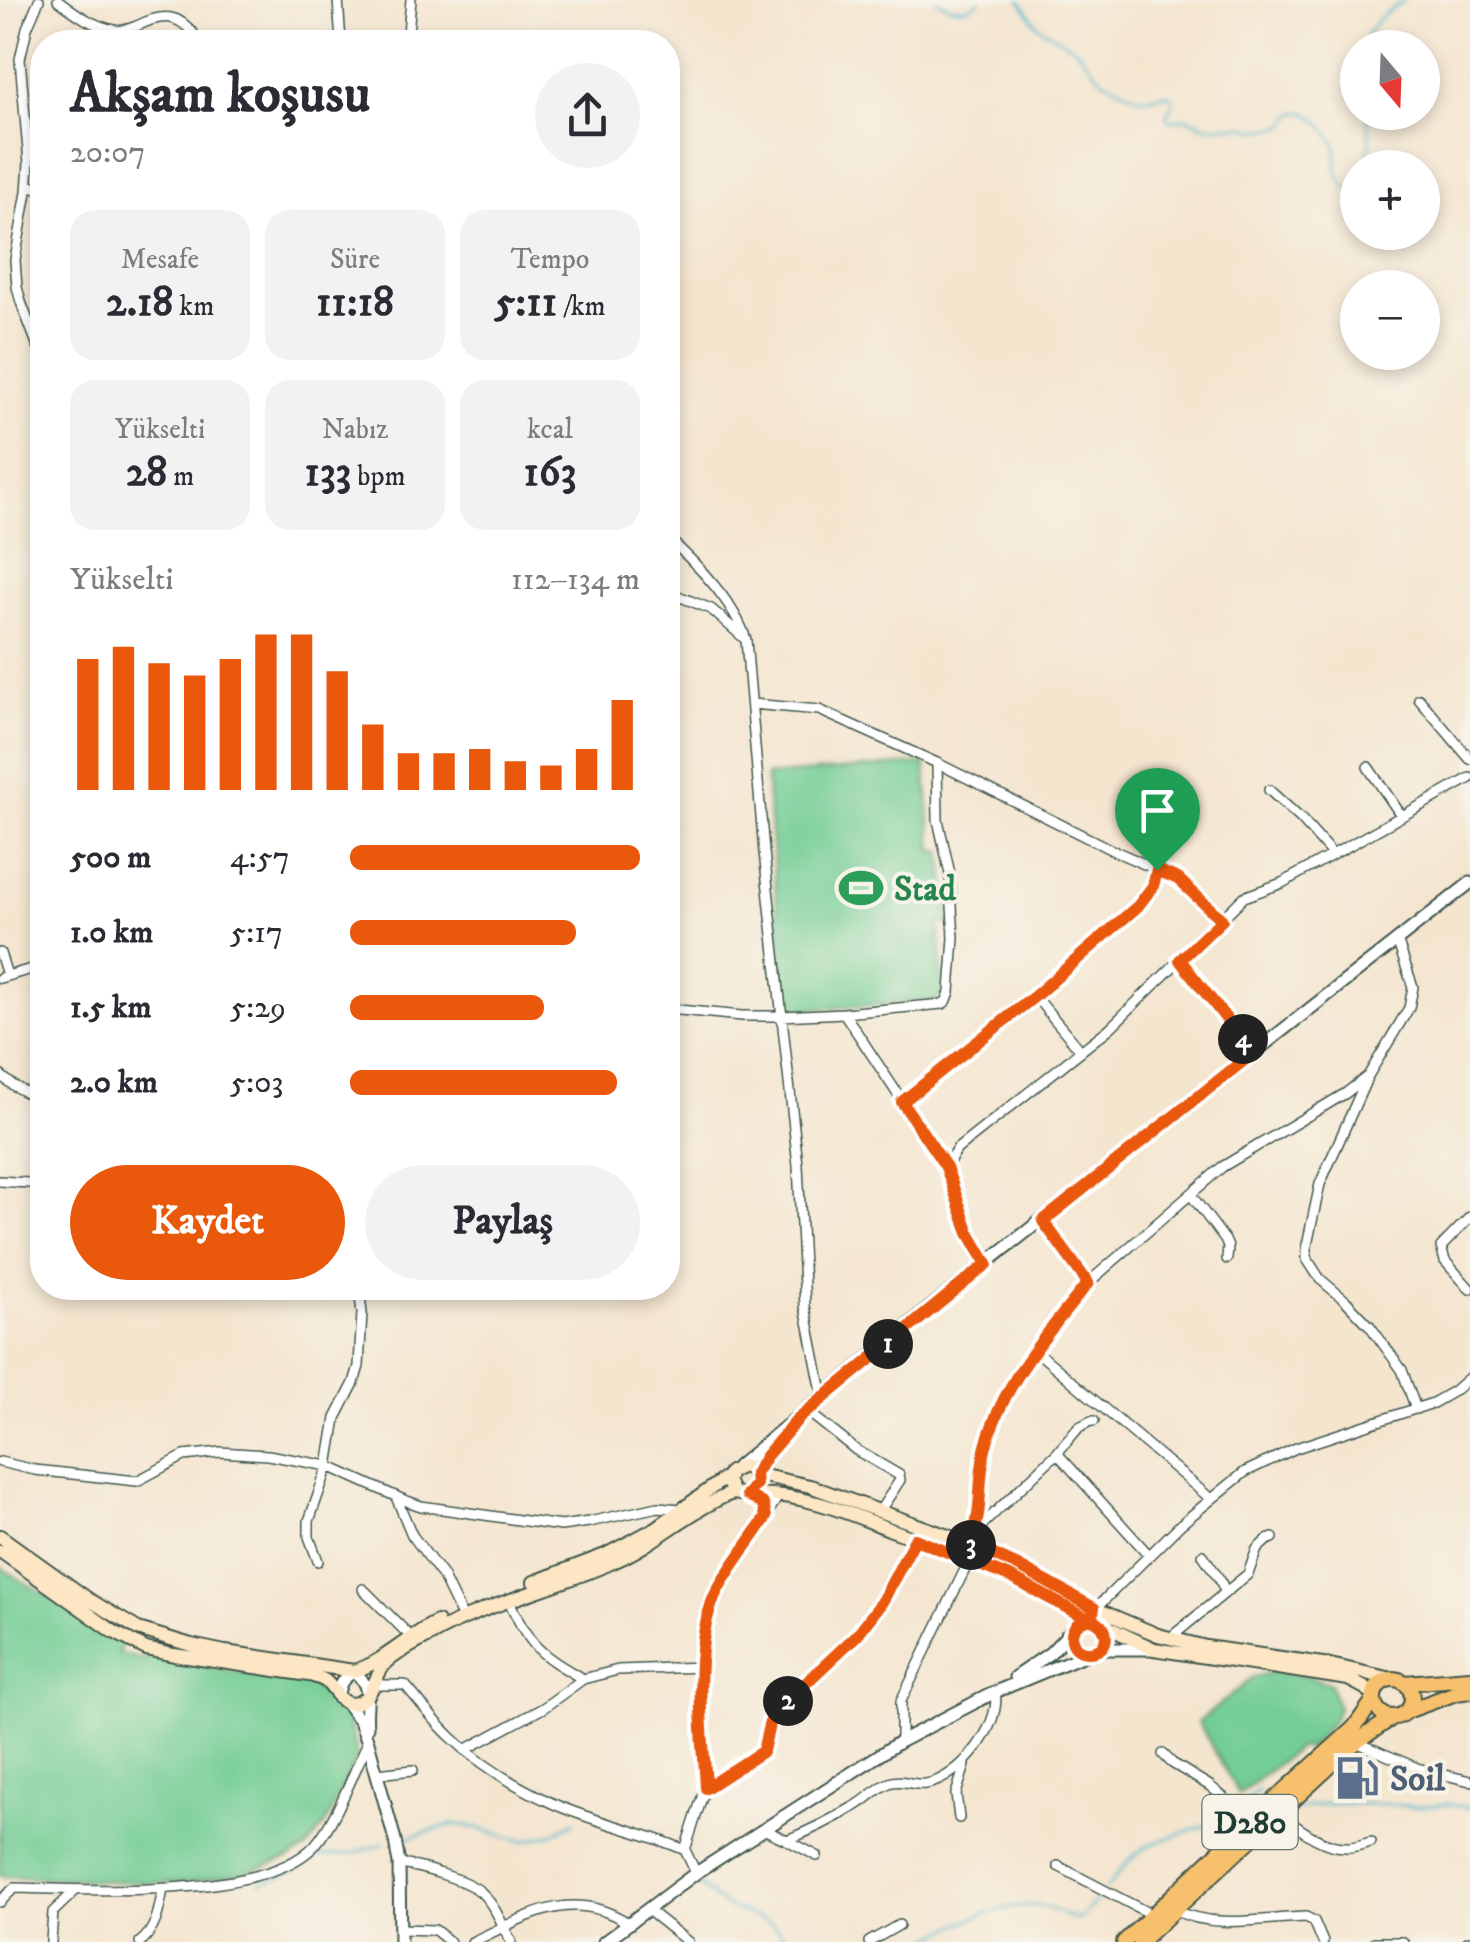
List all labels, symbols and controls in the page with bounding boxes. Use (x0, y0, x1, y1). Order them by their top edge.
north arrow (1340, 30, 1440, 130)
map controls (1340, 30, 1440, 370)
text: Akşam koşusu (70, 61, 371, 130)
button: share (535, 63, 640, 168)
text: 20:07 (70, 133, 145, 173)
button: + (1340, 150, 1440, 250)
text: Mesafe (121, 242, 199, 277)
text: Süre (330, 242, 380, 277)
text: Tempo (511, 242, 589, 277)
button: − (1340, 270, 1440, 370)
text: 2.18 (106, 277, 173, 329)
text: 11:18 (316, 277, 394, 329)
text: 5:11 (494, 277, 557, 329)
text: km (173, 289, 214, 324)
text: /km (557, 289, 606, 324)
text: Yükselti (115, 412, 205, 447)
text: Nabız (322, 412, 388, 447)
text: kcal (527, 412, 573, 447)
text: 28 (126, 447, 167, 499)
text: 133 (305, 447, 351, 499)
text: 163 (524, 447, 576, 499)
text: m (167, 459, 194, 494)
text: bpm (351, 459, 405, 494)
text: Yükselti (70, 560, 173, 600)
text: 112–134 m (511, 560, 640, 600)
pin (1115, 768, 1200, 871)
icon: arrive (1130, 783, 1185, 838)
text: 500 m (70, 838, 151, 878)
text: 4:57 (230, 838, 290, 878)
sports icon: Stad (837, 864, 885, 912)
place label: Stad (894, 868, 956, 912)
text: 1.0 km (70, 913, 153, 953)
text: 5:17 (230, 913, 283, 953)
text: 1.5 km (70, 988, 152, 1028)
text: 5:29 (230, 988, 286, 1028)
pin: 4 (1218, 1014, 1268, 1064)
text: 4 (1235, 1021, 1251, 1056)
text: 2.0 km (70, 1063, 158, 1103)
text: 5:03 (230, 1063, 283, 1103)
button: Kaydet (70, 1165, 345, 1280)
button: Paylaş (365, 1165, 640, 1280)
pin: 1 (863, 1319, 913, 1369)
text: 1 (883, 1326, 893, 1361)
pin: 3 (946, 1520, 996, 1570)
text: 3 (966, 1527, 976, 1562)
pin: 2 (763, 1676, 813, 1726)
text: 2 (781, 1683, 795, 1718)
fuel station icon: Soil (1333, 1754, 1381, 1802)
place label: Soil (1390, 1758, 1445, 1802)
road number: D280 (1202, 1795, 1298, 1849)

